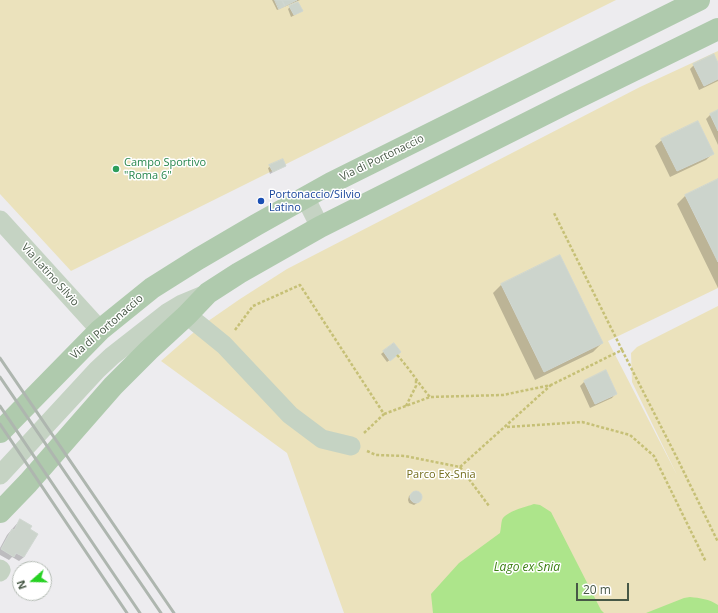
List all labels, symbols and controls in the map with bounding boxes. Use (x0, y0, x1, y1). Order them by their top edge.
street label: Via di Portonaccio (338, 132, 426, 184)
place label: Campo Sportivo "Roma 6" (124, 156, 206, 182)
marker: Campo Sportivo "Roma 6" (111, 164, 121, 174)
place label: Portonaccio/Silvio Latino (269, 188, 361, 214)
marker: Portonaccio/Silvio Latino (256, 196, 266, 206)
street label: Via Latino Silvio (18, 241, 82, 309)
street label: Via di Portonaccio (68, 292, 146, 362)
park label: Parco Ex-Snia (406, 468, 476, 482)
north arrow (12, 561, 52, 601)
water label: Lago ex Snia (494, 561, 560, 575)
scale bar (578, 575, 631, 601)
text: N (13, 578, 30, 592)
text: 20 m (583, 581, 611, 598)

